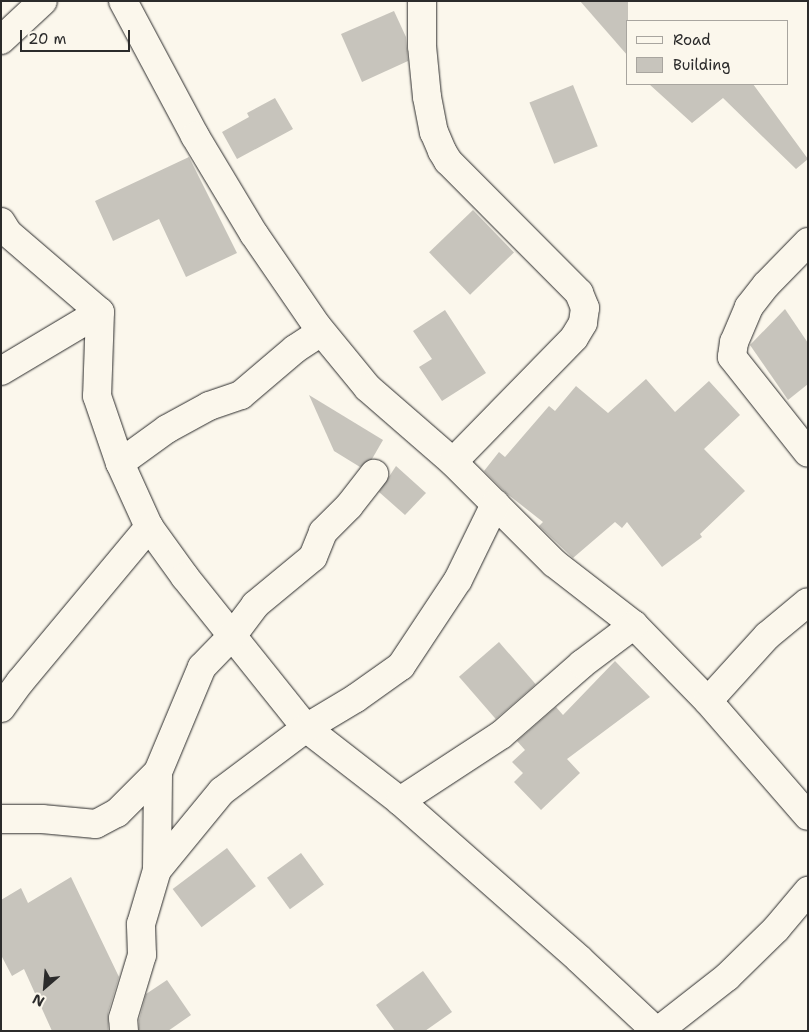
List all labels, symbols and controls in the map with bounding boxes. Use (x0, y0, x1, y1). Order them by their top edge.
scale bar (22, 20, 132, 52)
legend (626, 20, 789, 85)
text: 20 m (28, 29, 67, 49)
text: Road (673, 30, 711, 50)
text: Building (673, 55, 730, 75)
north arrow (20, 962, 70, 1012)
text: N (29, 990, 47, 1011)

